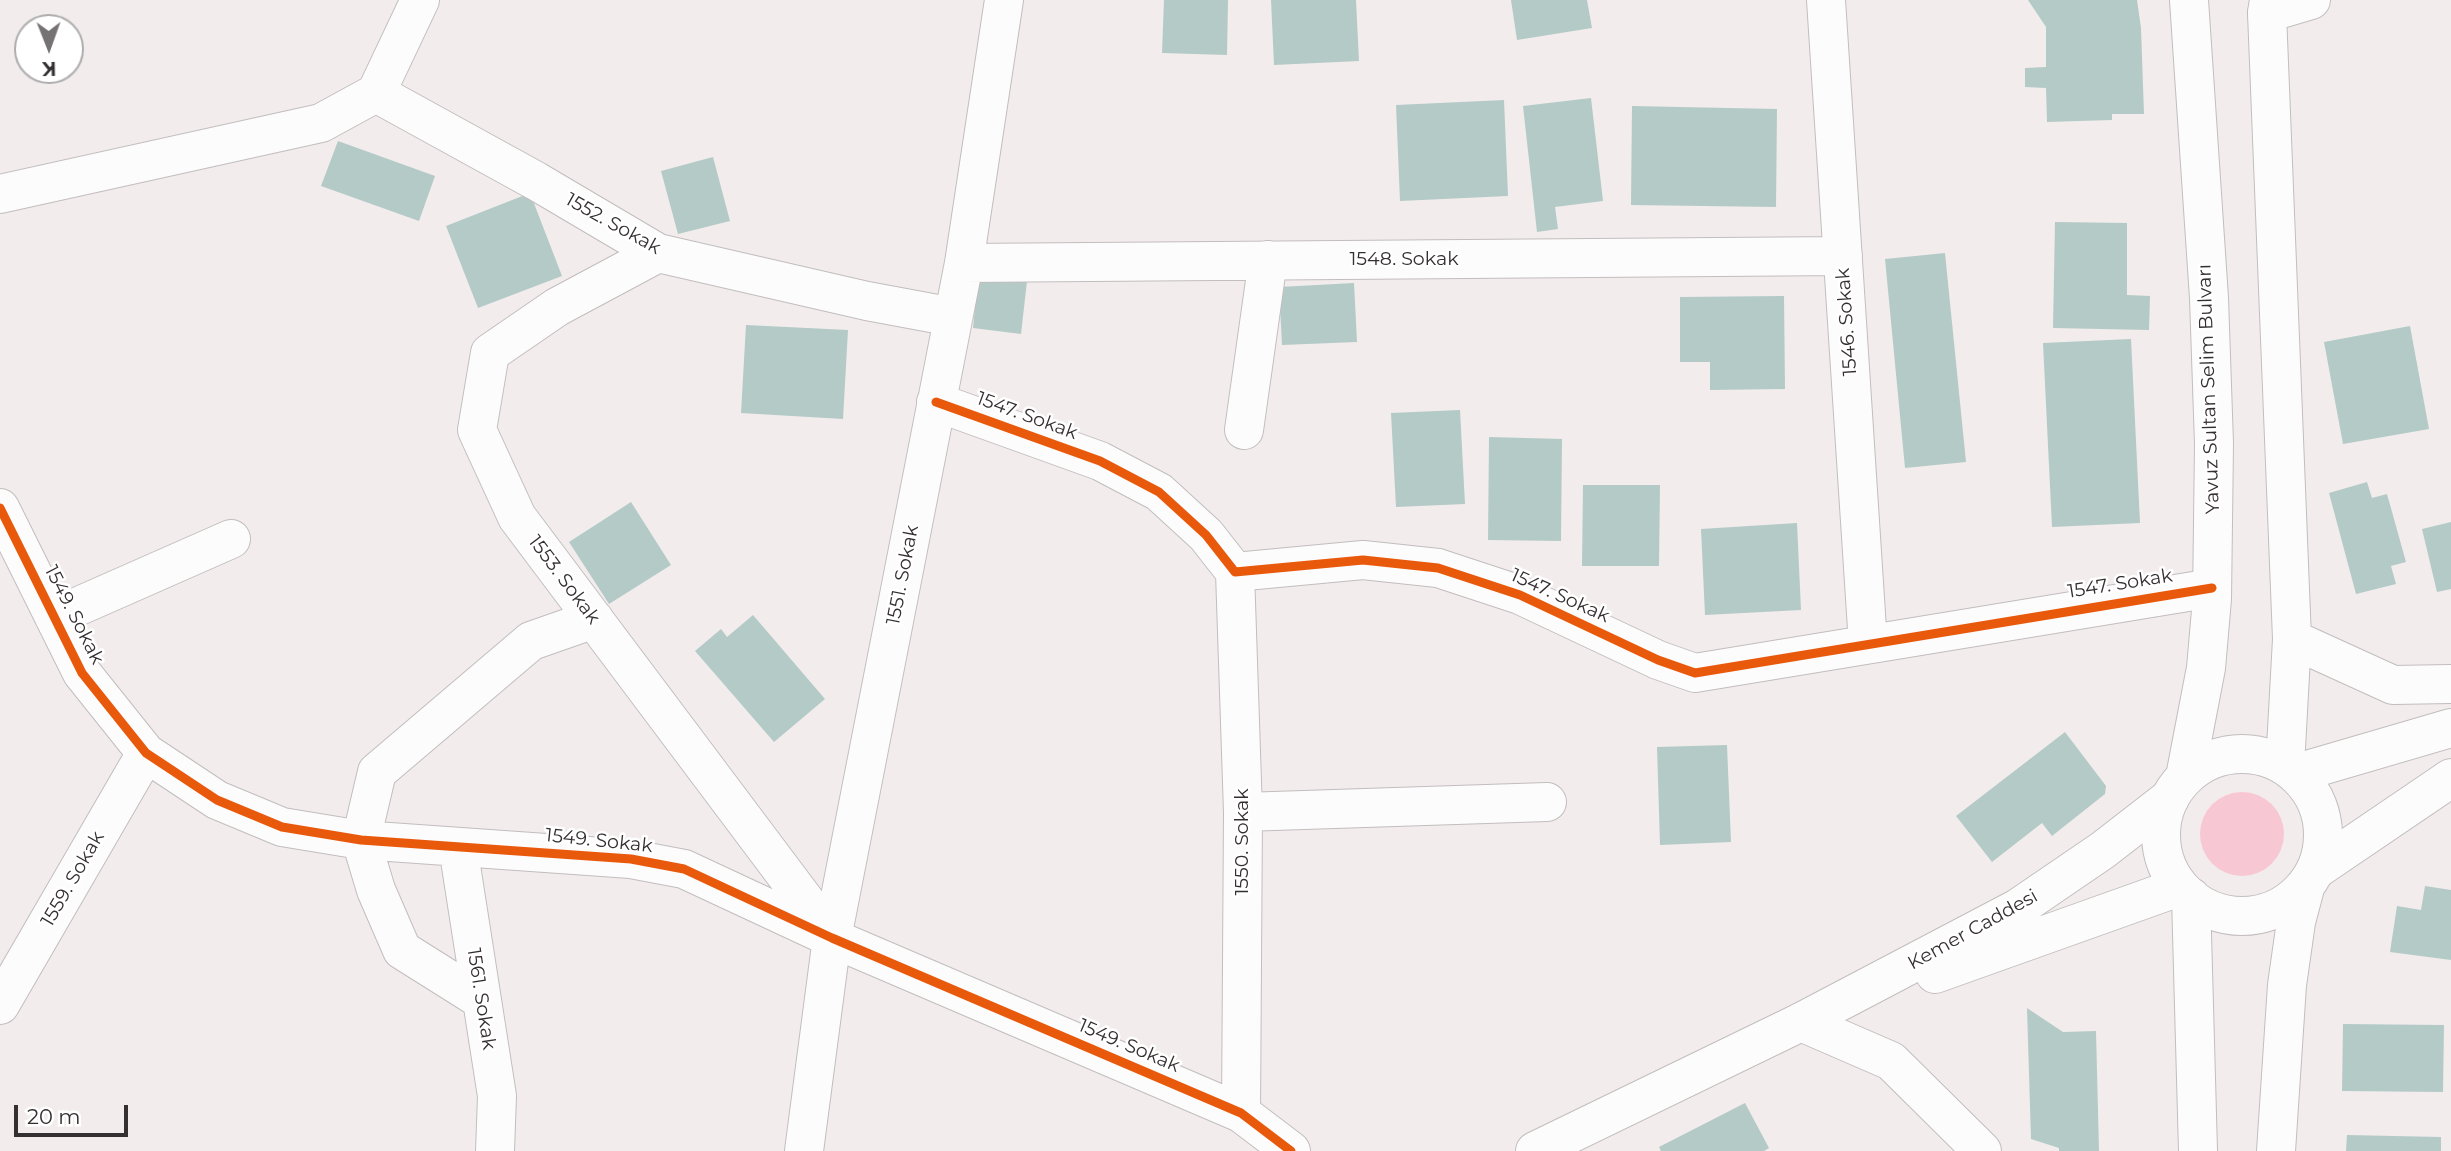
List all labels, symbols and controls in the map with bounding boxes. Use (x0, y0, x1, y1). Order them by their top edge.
north arrow (14, 14, 84, 84)
text: K (42, 57, 57, 80)
street label: 1552. Sokak (561, 188, 665, 260)
street label: 1548. Sokak (1349, 248, 1459, 270)
street label: Yavuz Sultan Selim Bulvarı (2193, 264, 2225, 514)
street label: 1546. Sokak (1832, 267, 1862, 377)
street label: 1547. Sokak (973, 387, 1081, 445)
street label: 1551. Sokak (882, 523, 924, 627)
street label: 1553. Sokak (523, 531, 605, 629)
street label: 1549. Sokak (39, 562, 109, 668)
street label: 1547. Sokak (1507, 564, 1613, 628)
street label: 1547. Sokak (2066, 564, 2174, 604)
street label: 1550. Sokak (1231, 789, 1253, 895)
street label: 1549. Sokak (544, 824, 654, 858)
street label: 1559. Sokak (37, 827, 109, 931)
street label: Kemer Caddesi (1904, 885, 2042, 975)
street label: 1561. Sokak (462, 947, 500, 1051)
street label: 1549. Sokak (1075, 1014, 1183, 1078)
scale bar (18, 1092, 131, 1136)
text: 20 m (27, 1104, 81, 1129)

